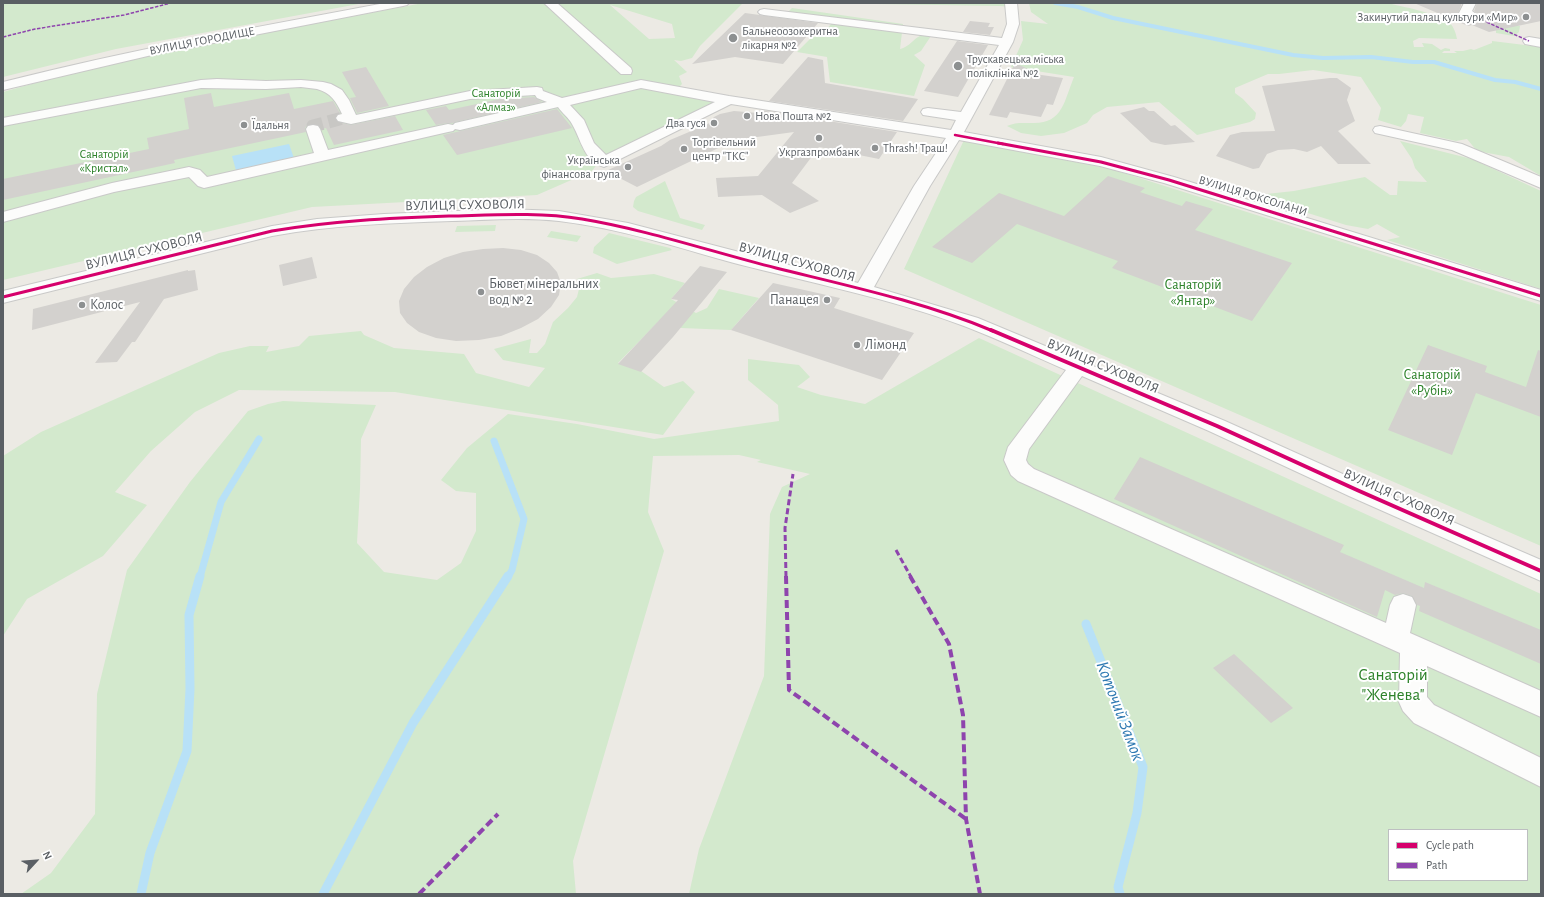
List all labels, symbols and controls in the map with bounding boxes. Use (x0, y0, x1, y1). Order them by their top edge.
place label: Закинутий палац культури «Мир» (1357, 10, 1518, 24)
marker: Закинутий палац культури «Мир» (1521, 12, 1531, 22)
street label: ВУЛИЦЯ ГОРОДИЩЕ (148, 24, 256, 58)
place label: Бальнеоозокеритна лікарня №2 (742, 24, 838, 52)
marker: Бальнеоозокеритна лікарня №2 (727, 32, 739, 44)
place label: Трускавецька міська поліклініка №2 (967, 52, 1064, 80)
marker: Трускавецька міська поліклініка №2 (952, 60, 964, 72)
park label: Санаторій «Алмаз» (472, 86, 520, 114)
place label: Нова Пошта №2 (755, 109, 831, 123)
marker: Нова Пошта №2 (742, 111, 752, 121)
place label: Два гуся (666, 116, 706, 130)
place label: Їдальня (252, 118, 289, 132)
marker: Два гуся (709, 118, 719, 128)
marker: Їдальня (239, 120, 249, 130)
marker: Укргазпромбанк (814, 133, 824, 143)
place label: Торгівельний центр "ТКС" (692, 135, 756, 163)
place label: Thrash! Траш! (883, 141, 948, 155)
marker: Thrash! Траш! (870, 143, 880, 153)
marker: Торгівельний центр "ТКС" (679, 144, 689, 154)
place label: Укргазпромбанк (779, 145, 859, 159)
park label: Санаторій «Кристал» (80, 147, 128, 175)
place label: Українська фінансова група (541, 153, 620, 181)
marker: Українська фінансова група (623, 162, 633, 172)
street label: ВУЛИЦЯ РОКСОЛАНИ (1197, 173, 1309, 219)
street label: ВУЛИЦЯ СУХОВОЛЯ (405, 196, 525, 214)
street label: ВУЛИЦЯ СУХОВОЛЯ (84, 228, 204, 274)
street label: ВУЛИЦЯ СУХОВОЛЯ (737, 238, 857, 286)
place label: Бювет мінеральних вод № 2 (489, 276, 599, 308)
park label: Санаторій «Янтар» (1164, 277, 1222, 310)
marker: Бювет мінеральних вод № 2 (476, 287, 486, 297)
place label: Панацея (770, 292, 819, 308)
marker: Панацея (822, 295, 832, 305)
place label: Колос (90, 297, 123, 313)
marker: Колос (77, 300, 87, 310)
street label: ВУЛИЦЯ СУХОВОЛЯ (1044, 335, 1162, 397)
place label: Лімонд (865, 337, 906, 353)
marker: Лімонд (852, 340, 862, 350)
park label: Санаторій «Рубін» (1403, 367, 1461, 400)
street label: ВУЛИЦЯ СУХОВОЛЯ (1341, 465, 1457, 529)
water label: Коточий Замок (1091, 658, 1149, 764)
park label: Санаторій "Женева" (1358, 665, 1428, 705)
legend (1388, 829, 1528, 881)
text: Cycle path (1426, 839, 1474, 851)
north arrow (16, 841, 56, 881)
text: N (41, 850, 54, 861)
text: Path (1426, 859, 1448, 871)

